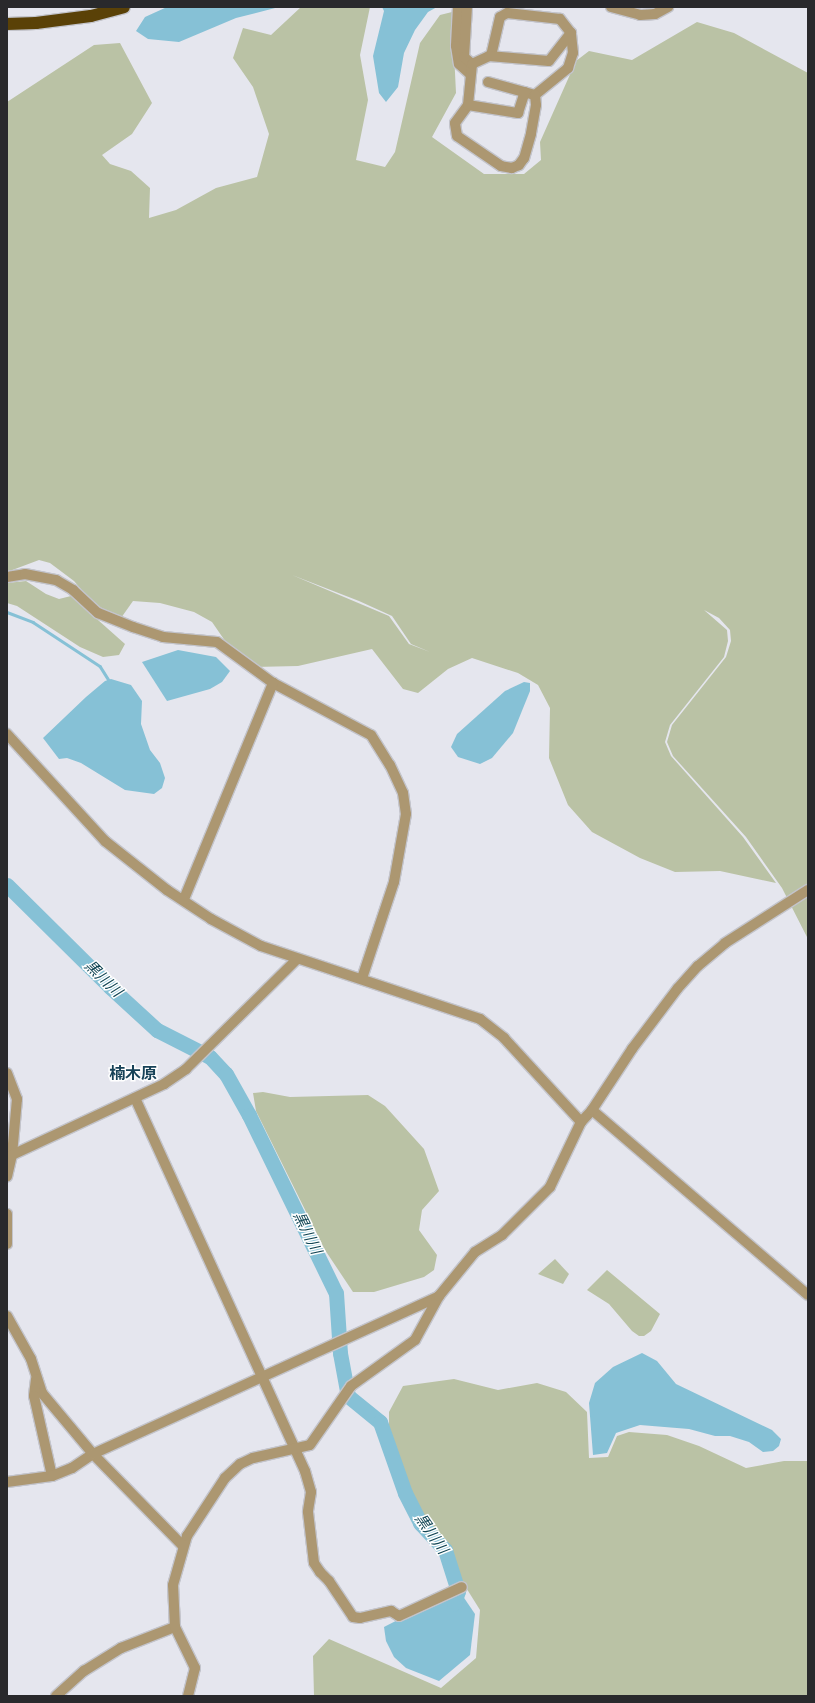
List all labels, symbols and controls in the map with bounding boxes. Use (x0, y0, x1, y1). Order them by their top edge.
water label: 黒川川 (81, 957, 125, 1001)
district label: 楠木原 (109, 1064, 157, 1084)
water label: 黒川川 (289, 1209, 325, 1257)
water label: 黒川川 (411, 1510, 451, 1558)

